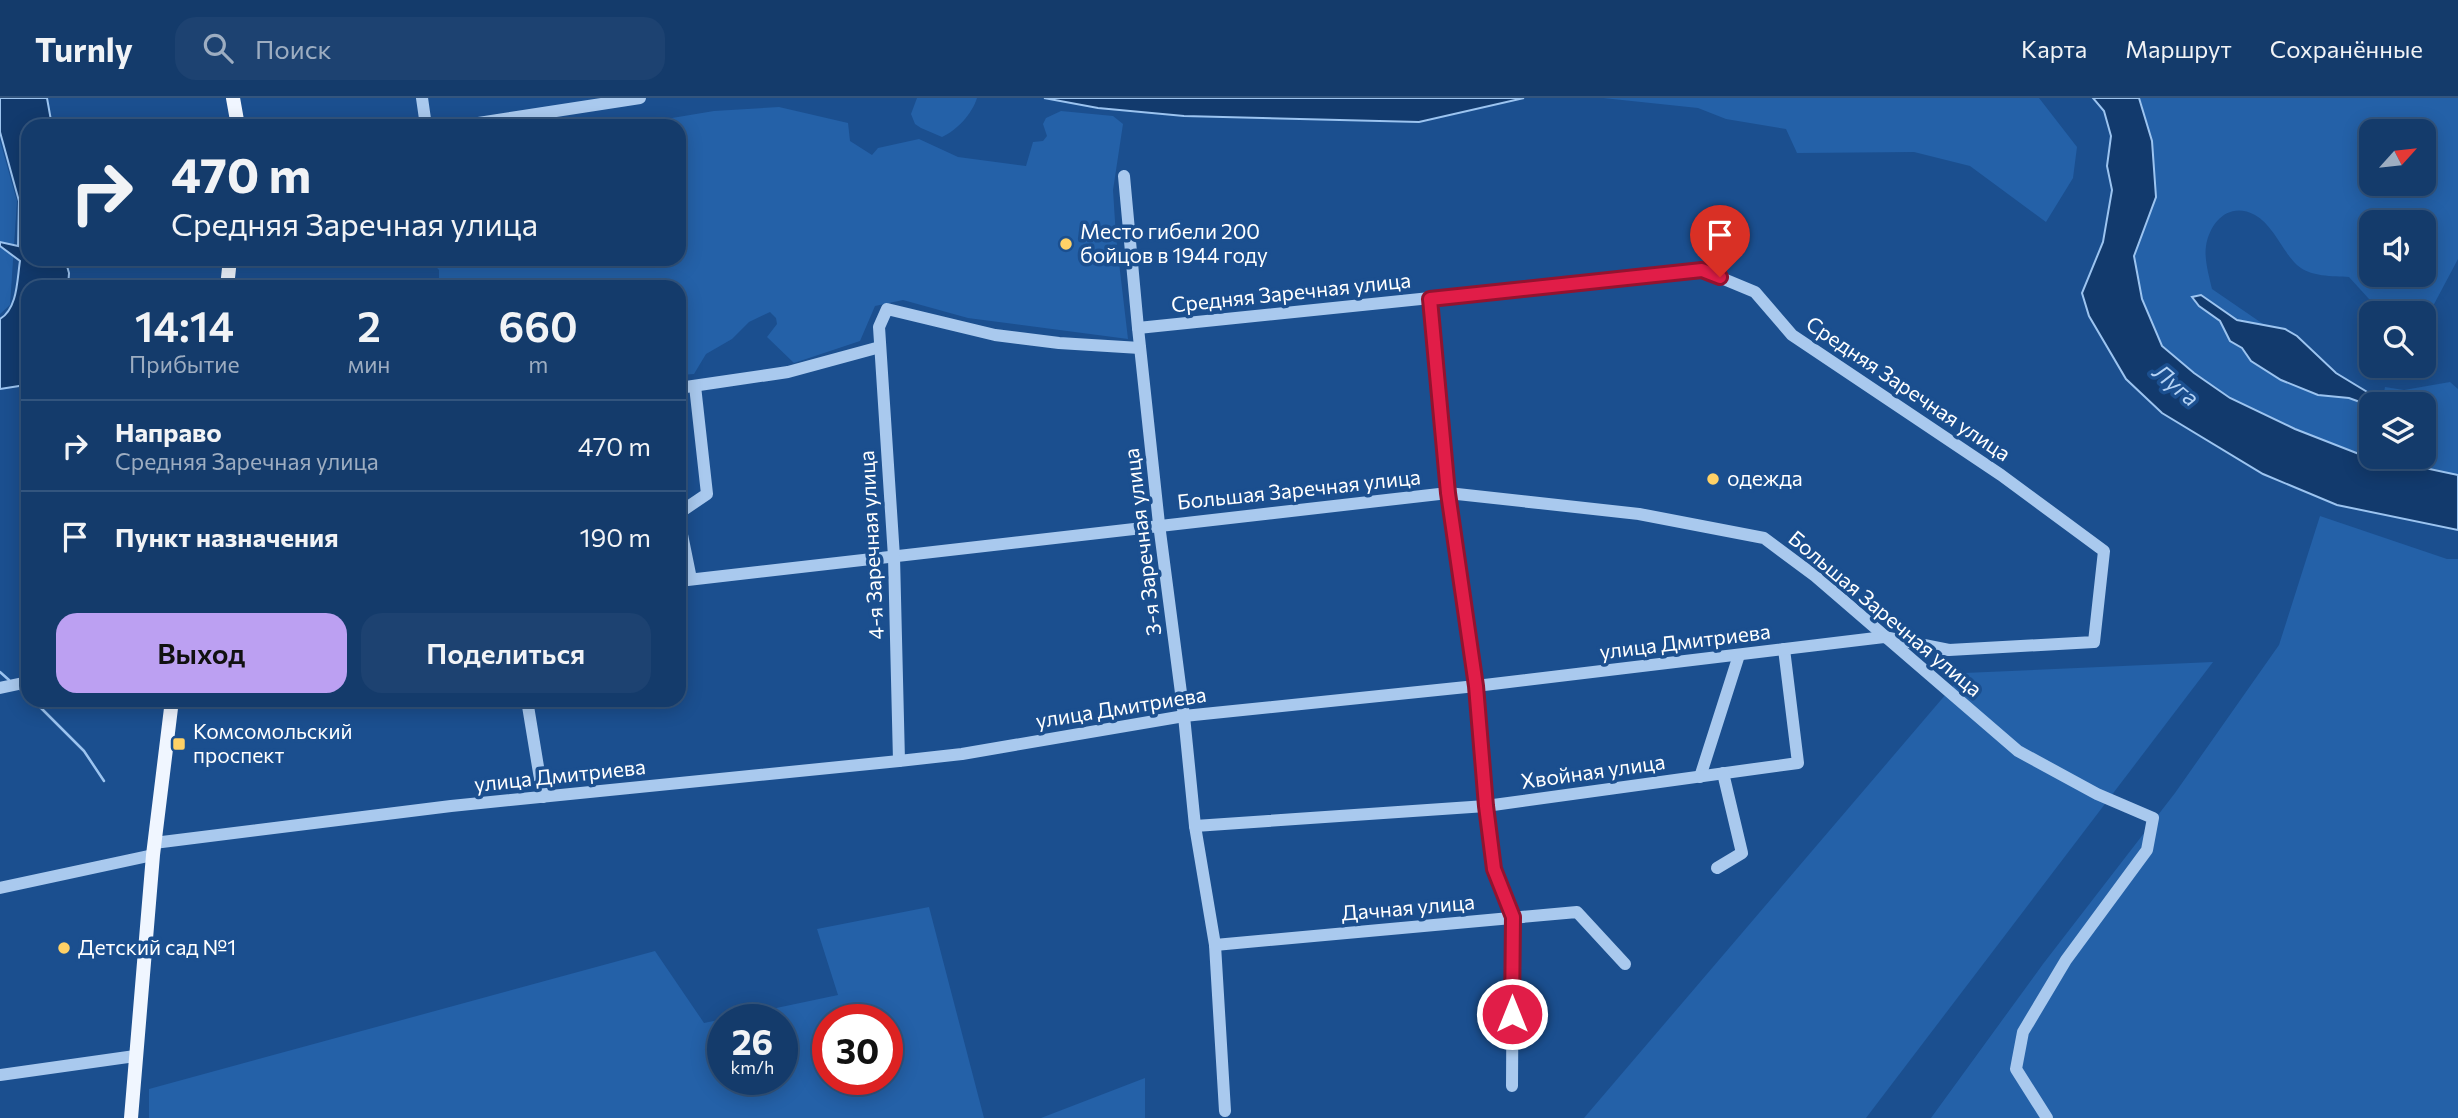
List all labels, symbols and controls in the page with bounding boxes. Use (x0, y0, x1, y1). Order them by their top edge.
search box (175, 17, 665, 80)
text: Turnly (35, 28, 133, 69)
icon: search (199, 29, 237, 67)
text: Поиск (255, 33, 332, 64)
text: Карта (2021, 34, 2087, 63)
text: Маршрут (2125, 34, 2232, 63)
text: Сохранённые (2270, 34, 2423, 63)
north arrow (2359, 119, 2436, 196)
map controls (2359, 119, 2436, 469)
text: 470 m (171, 143, 311, 203)
icon: right (56, 147, 147, 238)
text: Средняя Заречная улица (171, 203, 538, 243)
pin (1690, 205, 1750, 277)
button: sound (2359, 210, 2436, 287)
icon: arrive (1701, 216, 1739, 254)
place label: Место гибели 200 бойцов в 1944 году (1080, 218, 1268, 267)
marker: Место гибели 200 бойцов в 1944 году (1058, 236, 1074, 252)
street label: Средняя Заречная улица (1170, 266, 1412, 317)
text: 14:14 (135, 299, 234, 351)
text: 2 (357, 299, 381, 351)
text: 660 (499, 299, 578, 351)
button: search (2359, 301, 2436, 378)
street label: Средняя Заречная улица (1802, 310, 2016, 465)
text: Прибытие (129, 350, 240, 378)
text: мин (348, 350, 390, 378)
text: m (528, 350, 548, 378)
water label: Луга (2147, 356, 2205, 411)
button: layers (2359, 392, 2436, 469)
text: Направо (115, 416, 222, 447)
icon: right (56, 427, 94, 465)
text: 470 m (578, 430, 651, 461)
text: Средняя Заречная улица (115, 447, 379, 475)
street label: 3-я Заречная улица (1118, 447, 1165, 637)
street label: 4-я Заречная улица (853, 450, 888, 640)
street label: Большая Заречная улица (1176, 463, 1422, 514)
place label: одежда (1727, 465, 1803, 490)
marker: одежда (1705, 471, 1721, 487)
icon: arrive (56, 518, 94, 556)
text: Пункт назначения (115, 521, 339, 552)
text: 190 m (579, 521, 651, 552)
street label: Большая Заречная улица (1784, 525, 1988, 701)
button: Выход (56, 613, 347, 693)
button: Поделиться (361, 613, 651, 693)
street label: улица Дмитриева (1598, 618, 1772, 663)
street label: улица Дмитриева (1034, 681, 1208, 732)
place label: Комсомольский проспект (193, 718, 353, 767)
marker: Комсомольский проспект (171, 736, 187, 752)
street label: Хвойная улица (1519, 748, 1666, 793)
street label: улица Дмитриева (473, 753, 647, 796)
street label: Дачная улица (1340, 888, 1476, 925)
place label: Детский сад №1 (78, 934, 236, 959)
marker: Детский сад №1 (56, 940, 72, 956)
position arrow (1475, 977, 1549, 1051)
speed limit sign: 30 (812, 1004, 903, 1095)
text: 26 (732, 1019, 773, 1062)
text: km/h (731, 1056, 774, 1078)

